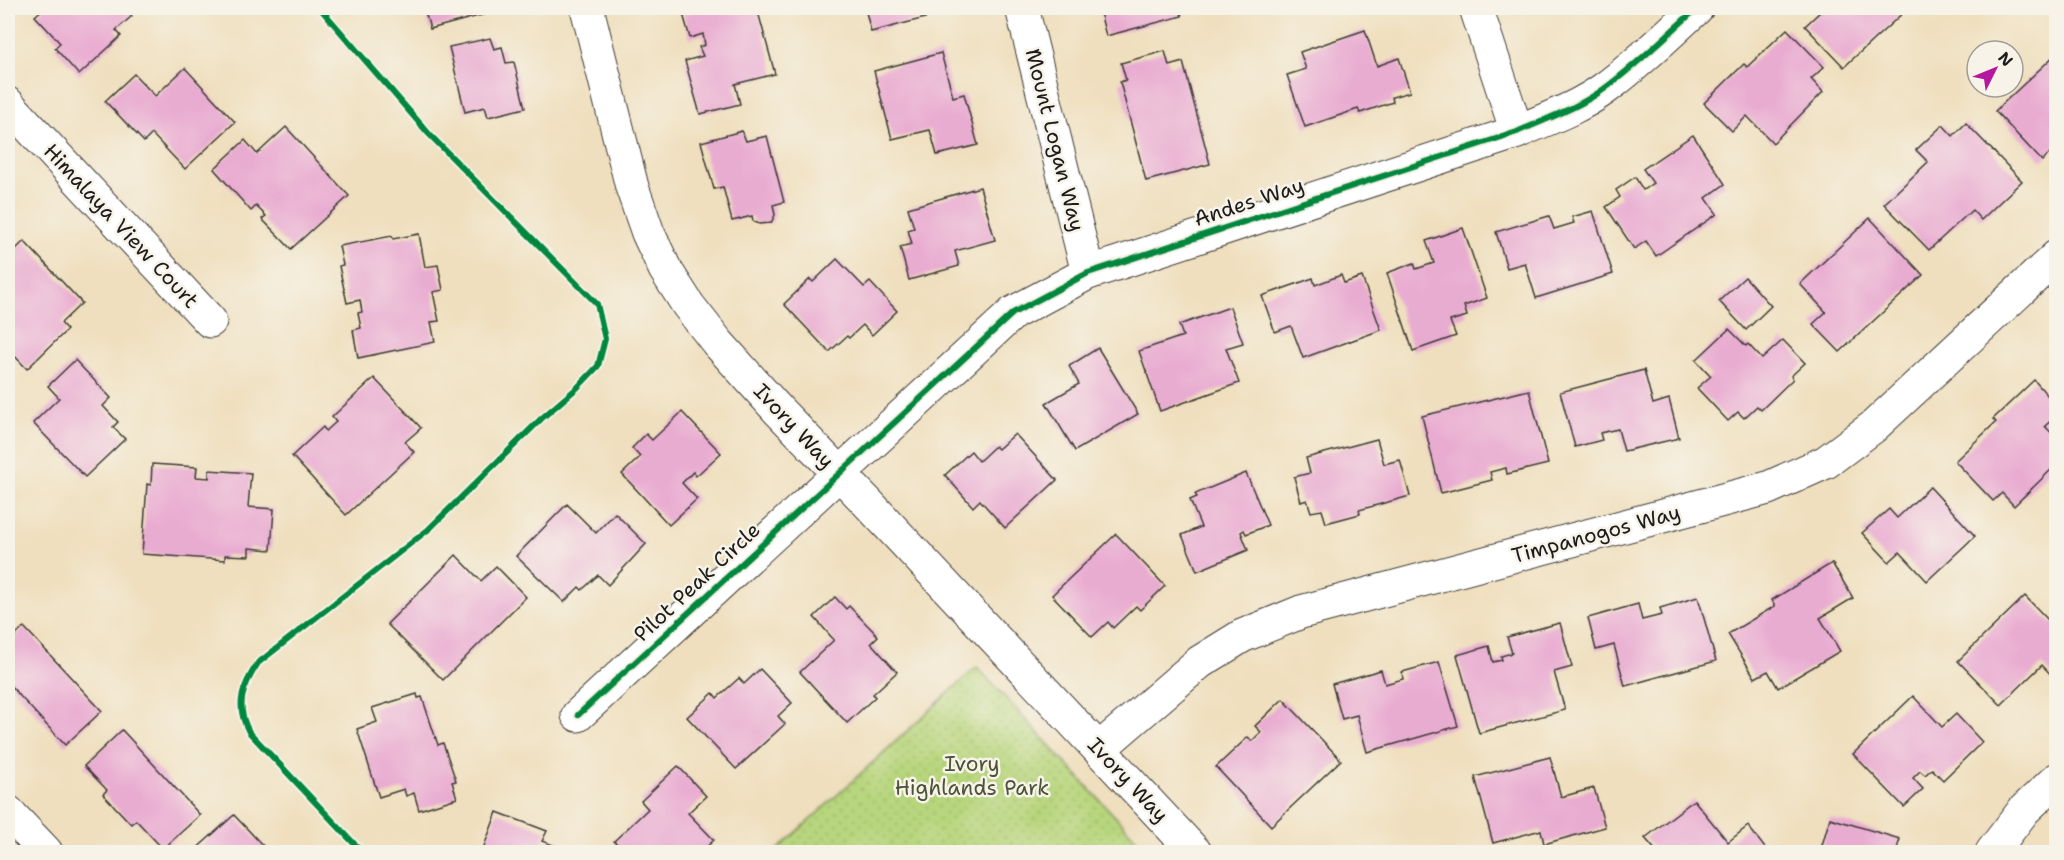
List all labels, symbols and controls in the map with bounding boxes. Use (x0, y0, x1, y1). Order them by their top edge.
north arrow (1965, 39, 2025, 99)
street label: Mount Logan Way (1019, 46, 1091, 234)
text: N (1994, 47, 2018, 71)
street label: Himalaya View Court (37, 138, 205, 314)
street label: Andes Way (1190, 171, 1308, 233)
street label: Ivory Way (747, 377, 841, 475)
street label: Timpanogos Way (1509, 498, 1683, 570)
street label: Pilot Peak Circle (628, 516, 766, 648)
street label: Ivory Way (1081, 731, 1175, 829)
park label: Ivory Highlands Park (895, 750, 1049, 802)

